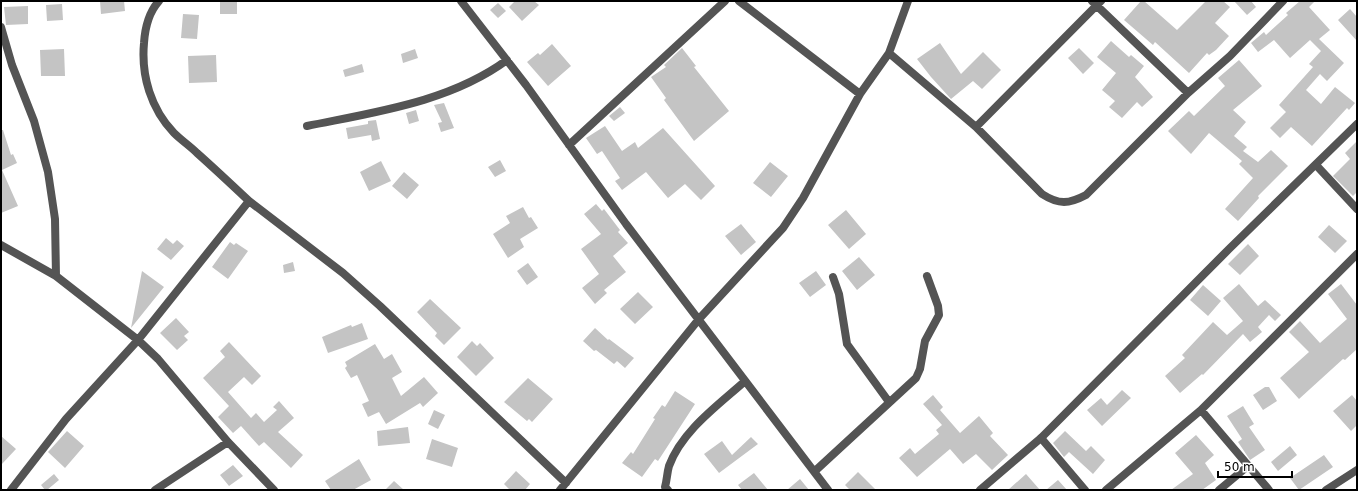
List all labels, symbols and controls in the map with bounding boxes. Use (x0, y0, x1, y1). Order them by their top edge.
scale bar (1218, 453, 1292, 479)
text: 50 m (1224, 460, 1255, 474)

